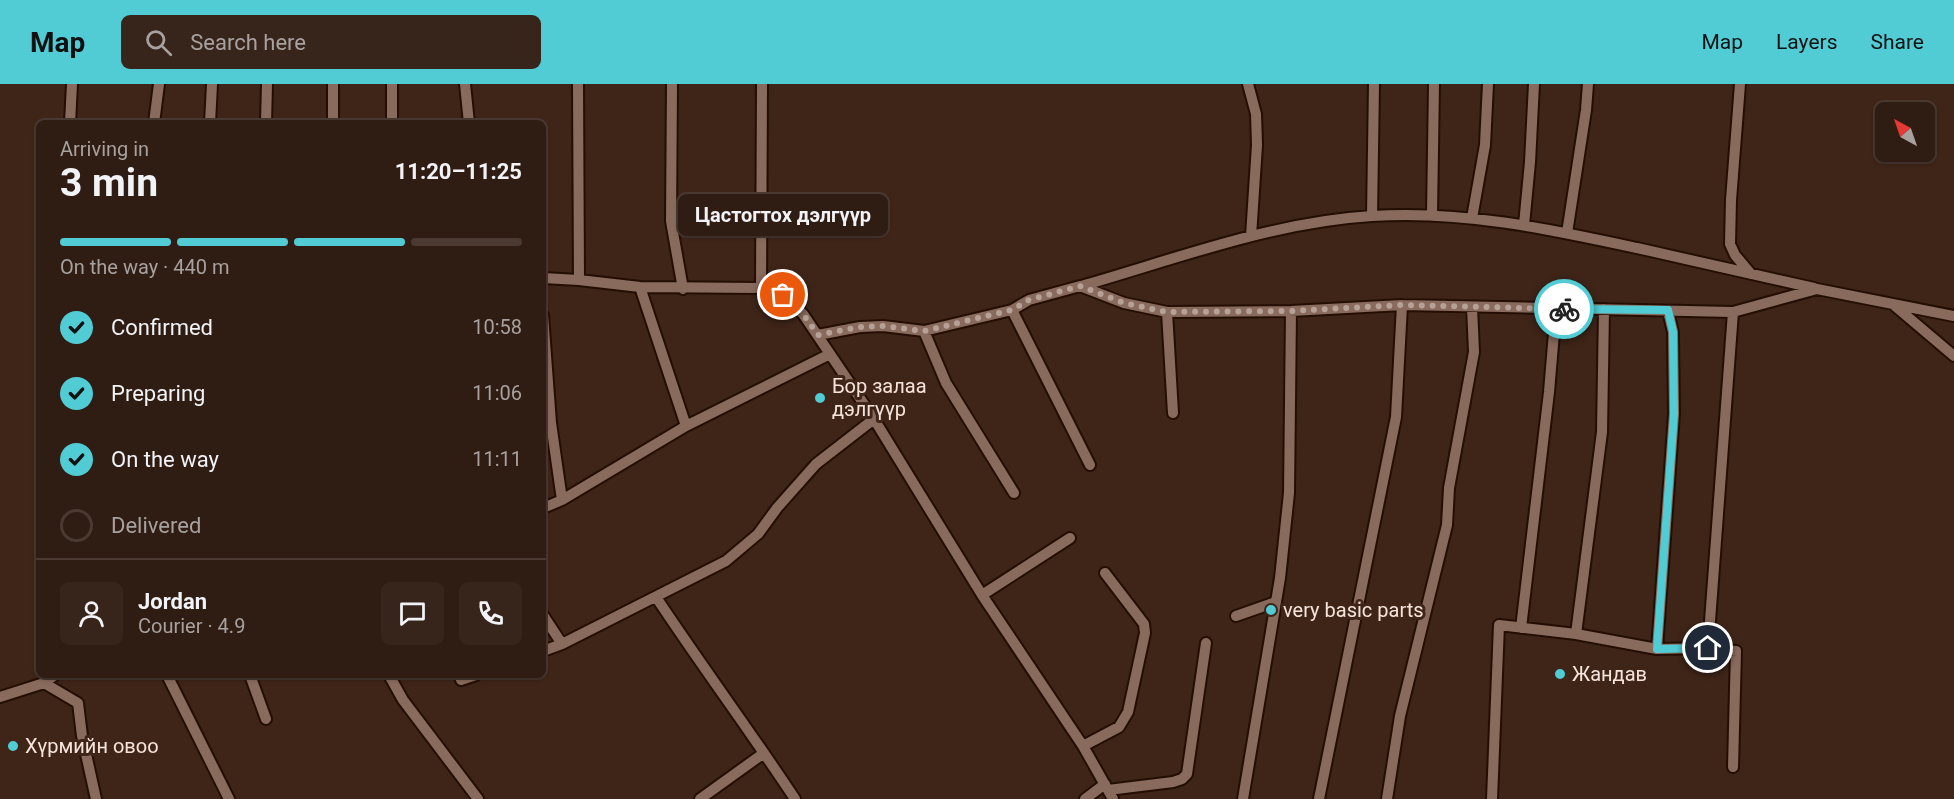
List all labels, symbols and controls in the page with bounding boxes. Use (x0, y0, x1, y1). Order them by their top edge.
search box (121, 15, 541, 69)
text: Map (30, 26, 85, 59)
icon: search (142, 26, 175, 59)
text: Search here (190, 30, 306, 55)
text: Map (1701, 30, 1743, 54)
text: Layers (1776, 30, 1837, 54)
text: Share (1870, 30, 1924, 54)
north arrow (1875, 102, 1935, 162)
map controls (1875, 102, 1935, 162)
text: Arriving in (60, 137, 149, 161)
text: 11:20–11:25 (395, 159, 522, 184)
text: 3 min (60, 160, 158, 206)
callout: Цастогтох дэлгүүр (678, 193, 888, 235)
text: Цастогтох дэлгүүр (695, 203, 871, 227)
text: On the way · 440 m (60, 255, 229, 279)
pin (757, 269, 808, 320)
icon: bag (766, 278, 799, 311)
courier (1534, 279, 1594, 339)
icon: bike (1548, 293, 1581, 326)
icon: check (60, 311, 93, 344)
text: Confirmed (111, 315, 213, 340)
text: 10:58 (472, 315, 522, 339)
place label: Бор залаа дэлгүүр (832, 374, 927, 421)
icon: check (60, 377, 93, 410)
text: Preparing (111, 381, 205, 406)
text: 11:06 (472, 381, 522, 405)
marker: Бор залаа дэлгүүр (813, 391, 827, 405)
icon: check (60, 443, 93, 476)
text: On the way (111, 447, 219, 472)
text: 11:11 (472, 447, 522, 471)
text: Delivered (111, 513, 201, 538)
button: person (60, 582, 123, 645)
button: chat (381, 582, 444, 645)
button: phone (459, 582, 522, 645)
text: Jordan (138, 589, 207, 614)
place label: very basic parts (1283, 598, 1424, 622)
marker: very basic parts (1264, 603, 1278, 617)
text: Courier · 4.9 (138, 614, 245, 638)
pin (1682, 622, 1733, 673)
icon: home (1691, 631, 1724, 664)
place label: Жандав (1572, 662, 1647, 686)
marker: Жандав (1553, 667, 1567, 681)
place label: Хүрмийн овоо (25, 734, 159, 758)
marker: Хүрмийн овоо (6, 739, 20, 753)

